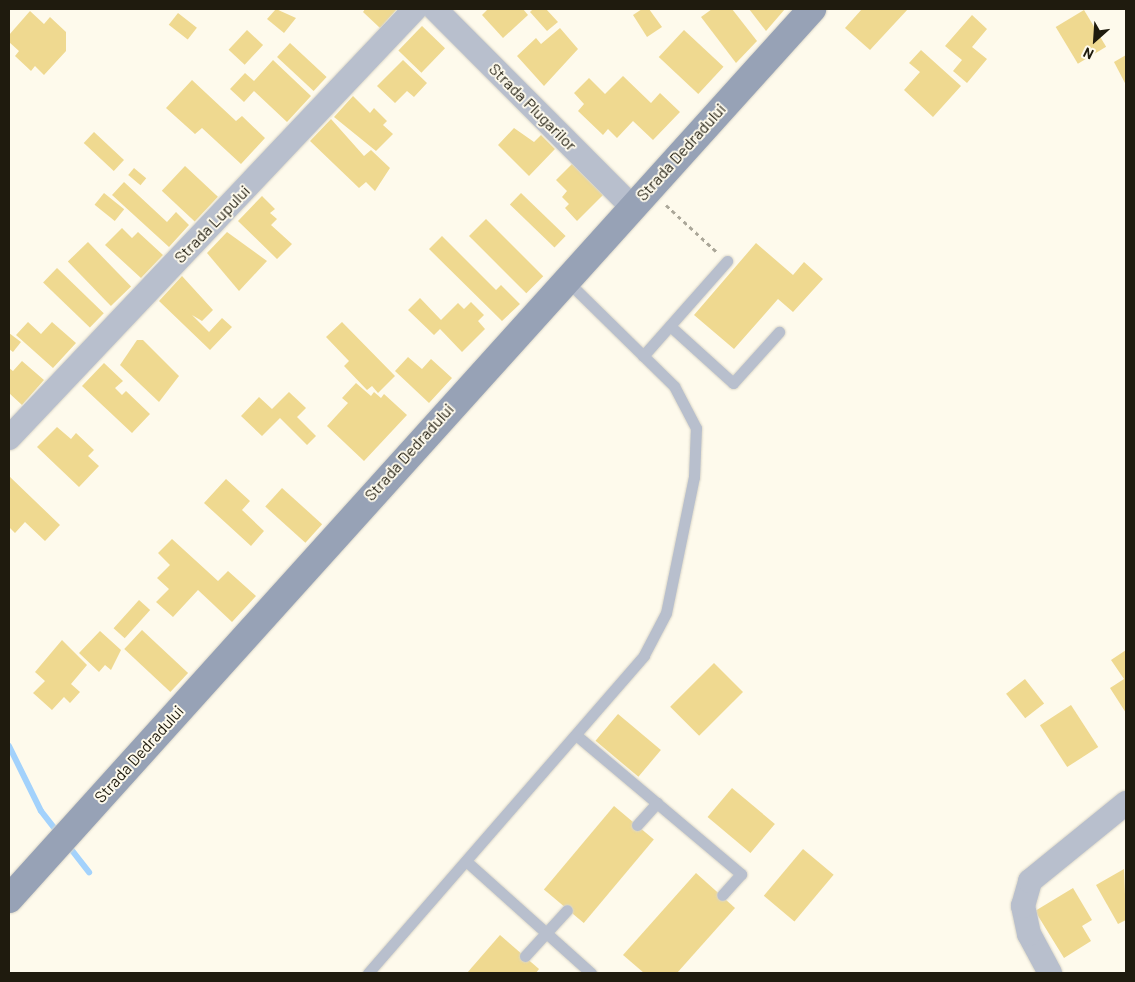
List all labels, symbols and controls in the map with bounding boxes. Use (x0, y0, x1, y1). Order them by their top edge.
north arrow (1070, 15, 1120, 65)
text: N (1080, 44, 1096, 64)
street label: Strada Plugarilor (485, 59, 581, 155)
street label: Strada Dedradului (632, 99, 730, 205)
street label: Strada Lupului (170, 181, 254, 267)
street label: Strada Dedradului (360, 399, 458, 505)
street label: Strada Dedradului (90, 701, 188, 807)

